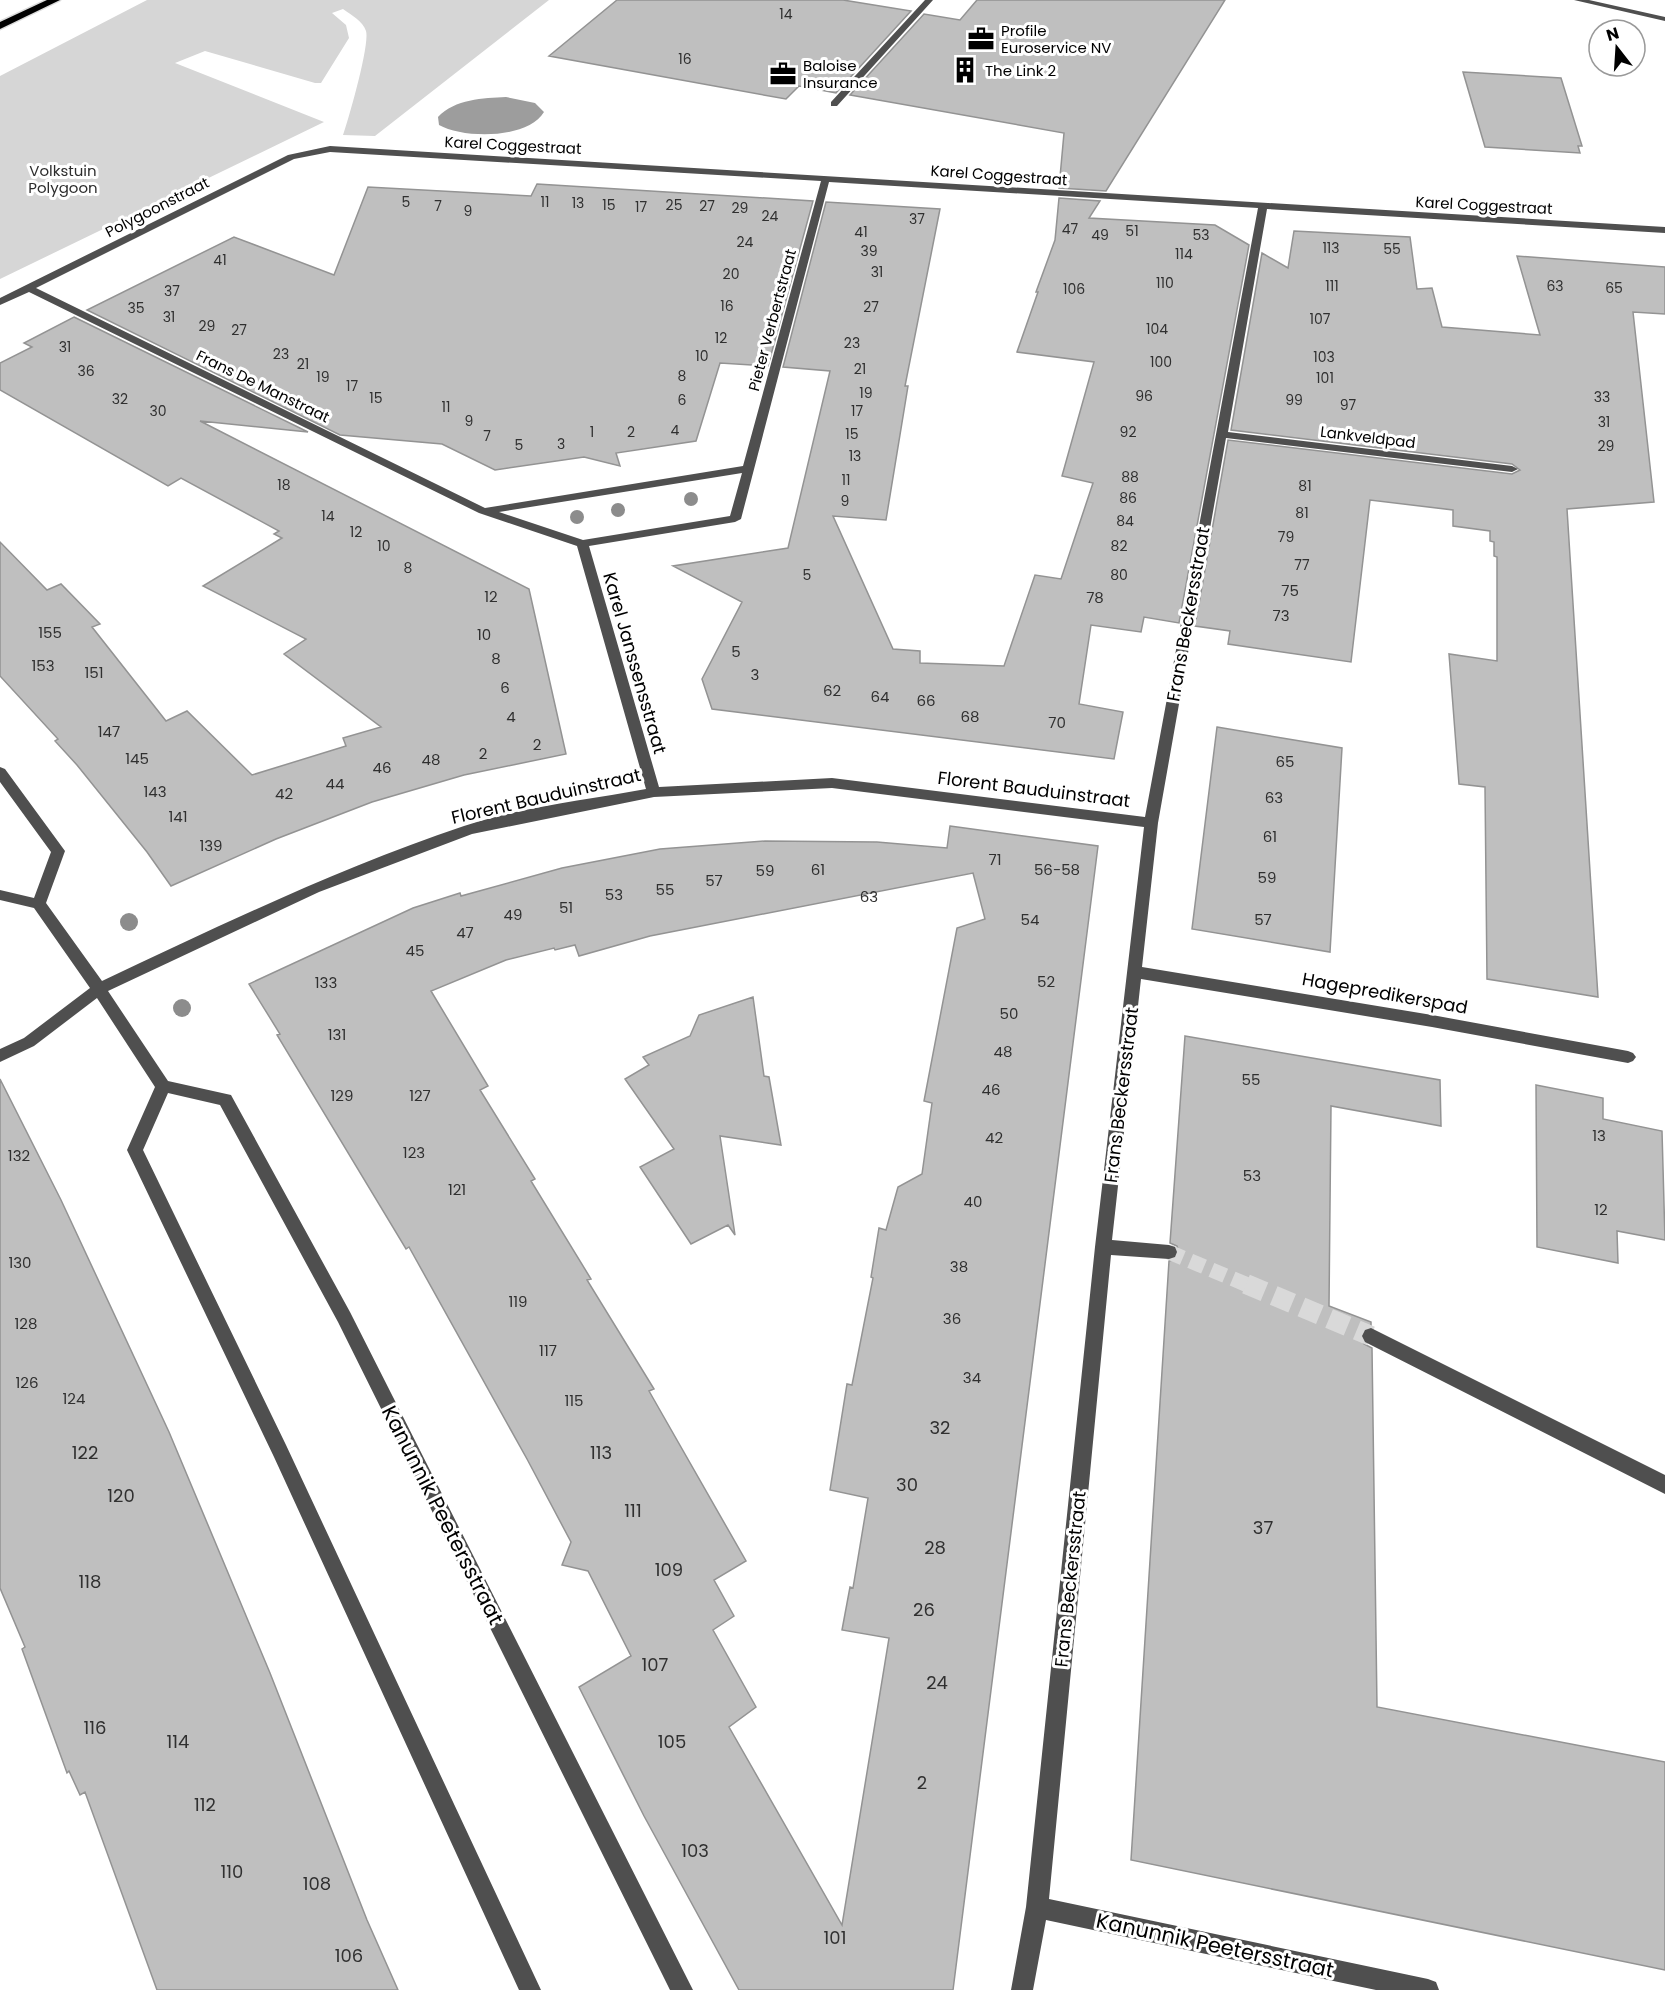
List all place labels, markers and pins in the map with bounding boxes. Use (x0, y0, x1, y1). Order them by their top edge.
place label: Profile Euroservice NV (1001, 20, 1111, 58)
office icon: Profile Euroservice NV (966, 24, 996, 54)
place label: Baloise Insurance (803, 55, 877, 93)
building icon: The Link 2 (950, 55, 980, 85)
office icon: Baloise Insurance (768, 59, 798, 89)
place label: The Link 2 (985, 60, 1056, 81)

